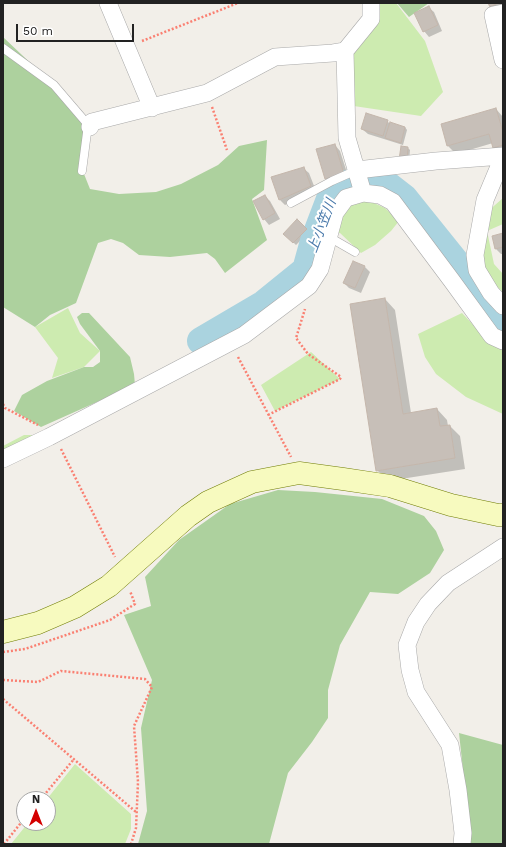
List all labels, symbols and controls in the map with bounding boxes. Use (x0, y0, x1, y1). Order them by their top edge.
scale bar (18, 16, 136, 42)
text: 50 m (23, 24, 53, 38)
water label: 上小笠川 (304, 197, 340, 255)
north arrow (16, 791, 56, 831)
text: N (32, 793, 40, 806)

